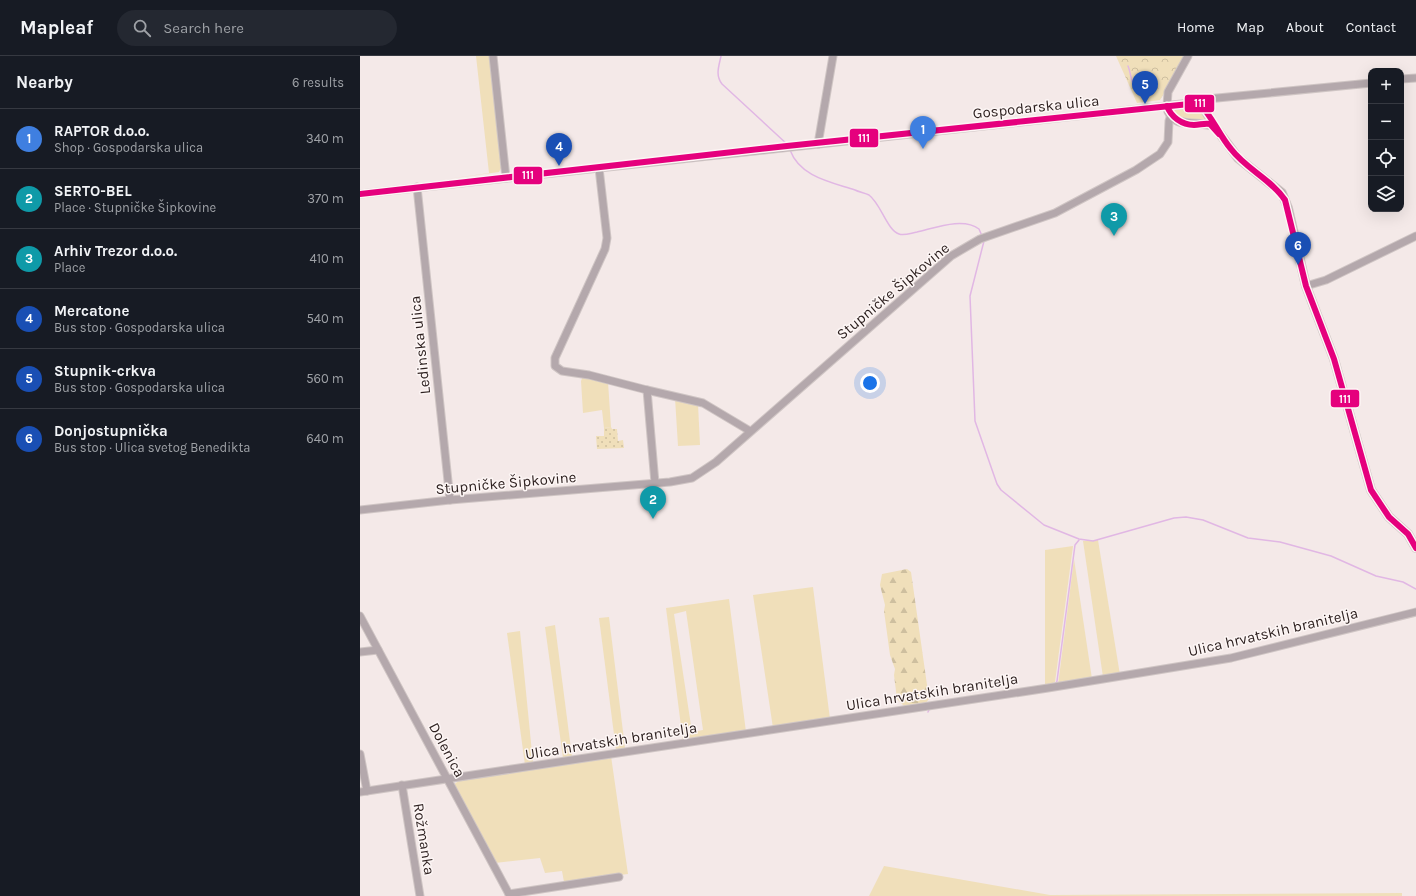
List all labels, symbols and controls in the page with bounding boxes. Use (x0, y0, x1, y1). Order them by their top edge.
search box (117, 10, 397, 46)
text: Mapleaf (20, 17, 93, 39)
icon: search (131, 17, 153, 39)
text: Search here (163, 19, 244, 37)
text: Home (1177, 19, 1214, 36)
text: Map (1236, 19, 1264, 36)
text: About (1286, 19, 1324, 36)
text: Contact (1346, 19, 1396, 36)
map controls (1368, 68, 1404, 212)
button: + (1368, 68, 1404, 104)
pin: 5 (1132, 71, 1158, 104)
text: Nearby (16, 72, 73, 92)
text: 6 results (292, 75, 344, 90)
street label: Gospodarska ulica (972, 91, 1100, 123)
line badge: 111 (1184, 94, 1215, 113)
text: 111 (1194, 97, 1206, 110)
button: − (1368, 104, 1404, 140)
pin: 1 (910, 116, 936, 149)
text: RAPTOR d.o.o. (54, 122, 149, 140)
line badge: 111 (849, 128, 879, 148)
text: 1 (27, 131, 31, 146)
text: 340 m (306, 131, 344, 146)
text: 111 (858, 132, 870, 145)
pin: 4 (546, 133, 572, 166)
text: Shop · Gospodarska ulica (54, 140, 203, 155)
button: locate (1368, 140, 1404, 176)
line badge: 111 (513, 166, 543, 185)
text: 111 (522, 169, 534, 182)
button: layers (1368, 176, 1404, 212)
text: SERTO-BEL (54, 182, 132, 200)
text: 2 (25, 191, 33, 206)
text: 370 m (307, 191, 344, 206)
text: Place · Stupničke Šipkovine (54, 200, 216, 215)
pin: 3 (1101, 203, 1127, 236)
pin: 6 (1285, 232, 1311, 265)
street label: Stupničke Šipkovine (833, 239, 953, 343)
text: Arhiv Trezor d.o.o. (54, 242, 177, 260)
text: 3 (25, 251, 33, 266)
text: 410 m (309, 251, 344, 266)
text: Place (54, 260, 85, 275)
street label: Ledinska ulica (406, 295, 434, 395)
text: Mercatone (54, 302, 129, 320)
text: 4 (25, 311, 33, 326)
text: 540 m (306, 311, 344, 326)
text: Bus stop · Gospodarska ulica (54, 320, 225, 335)
text: Stupnik-crkva (54, 362, 156, 380)
text: 5 (25, 371, 33, 386)
text: 560 m (306, 371, 344, 386)
your location (860, 373, 880, 393)
text: Bus stop · Gospodarska ulica (54, 380, 225, 395)
line badge: 111 (1330, 389, 1360, 408)
text: 111 (1339, 393, 1351, 406)
text: Donjostupnička (54, 422, 168, 440)
text: 6 (25, 431, 33, 446)
text: 640 m (306, 431, 344, 446)
text: Bus stop · Ulica svetog Benedikta (54, 440, 250, 455)
street label: Stupničke Šipkovine (435, 468, 577, 498)
pin: 2 (640, 486, 666, 519)
street label: Ulica hrvatskih branitelja (1186, 604, 1360, 660)
street label: Ulica hrvatskih branitelja (845, 670, 1019, 714)
street label: Dolenica (425, 719, 469, 781)
street label: Ulica hrvatskih branitelja (524, 719, 698, 763)
street label: Rožmanka (409, 802, 439, 876)

